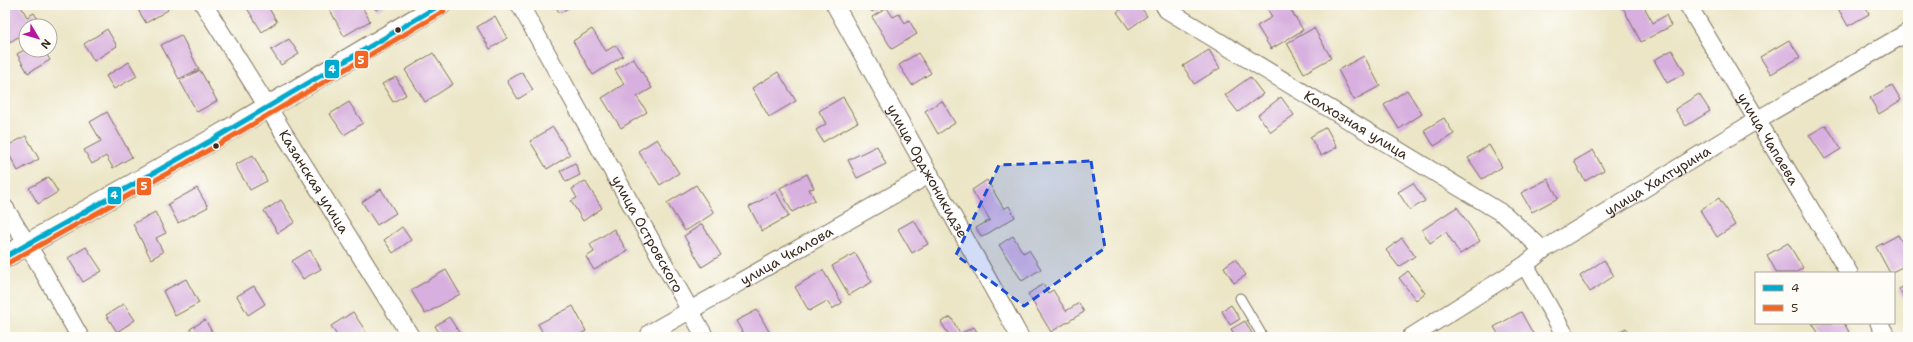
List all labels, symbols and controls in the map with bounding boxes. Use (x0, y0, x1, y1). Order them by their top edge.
north arrow (18, 18, 58, 58)
unlabelled marker (393, 25, 403, 35)
text: N (37, 36, 54, 52)
line badge: 5 (354, 50, 369, 69)
text: 5 (358, 53, 365, 68)
line badge: 4 (324, 59, 340, 79)
text: 4 (328, 62, 336, 77)
street label: Колхозная улица (1301, 86, 1412, 163)
street label: улица Чапаева (1734, 89, 1803, 189)
street label: улица Орджоникидзе (883, 101, 972, 241)
street label: Казанская улица (275, 126, 353, 237)
unlabelled marker (211, 141, 221, 151)
street label: улица Халтурина (1601, 141, 1714, 220)
street label: улица Островского (608, 172, 687, 296)
line badge: 5 (136, 177, 152, 196)
text: 5 (141, 179, 148, 194)
line badge: 4 (107, 186, 122, 205)
text: 4 (110, 188, 118, 203)
street label: улица Чкалова (737, 222, 836, 289)
legend (1755, 272, 1895, 324)
text: 4 (1791, 280, 1799, 296)
text: 5 (1791, 300, 1798, 316)

